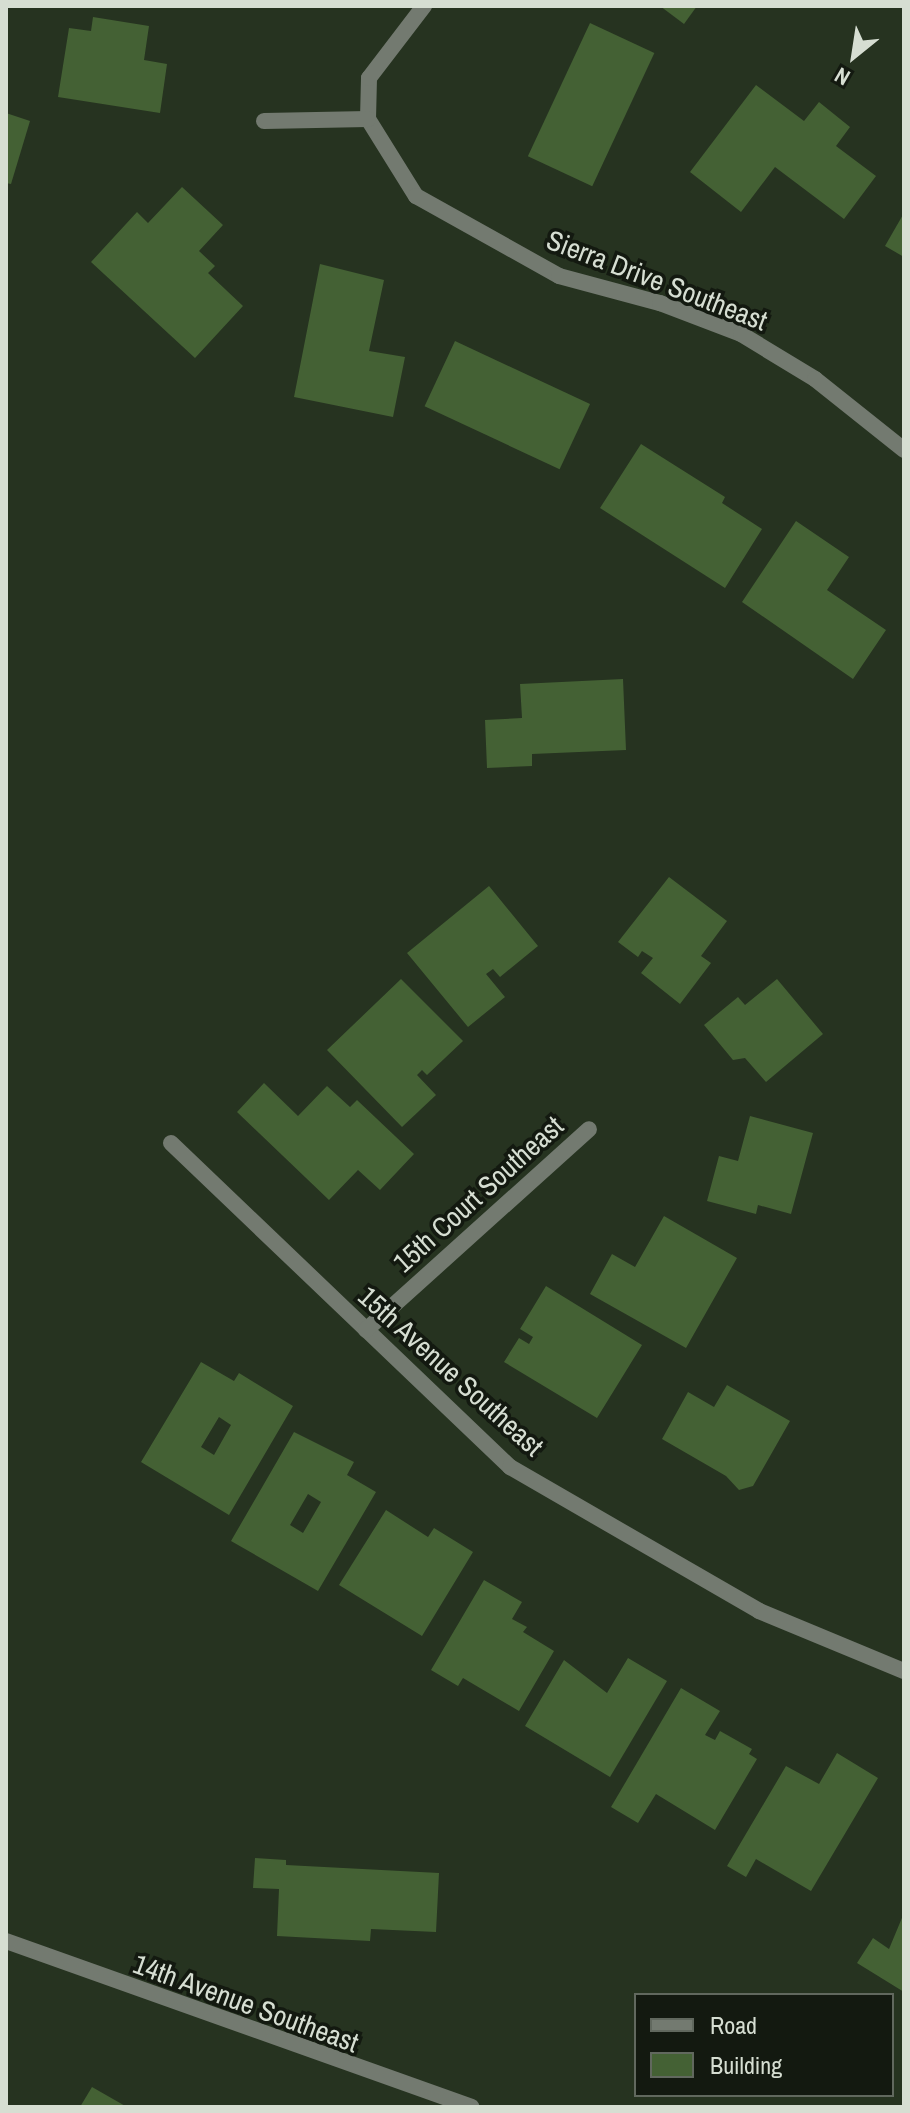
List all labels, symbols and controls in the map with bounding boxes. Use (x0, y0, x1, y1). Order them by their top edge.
north arrow (814, 16, 894, 96)
text: N (829, 61, 855, 93)
street label: Sierra Drive Southeast (542, 222, 772, 338)
street label: 15th Court Southeast (386, 1109, 570, 1279)
street label: 15th Avenue Southeast (351, 1279, 551, 1463)
street label: 14th Avenue Southeast (128, 1946, 364, 2060)
legend (634, 1993, 894, 2097)
text: Road (710, 2009, 757, 2041)
text: Building (710, 2049, 782, 2081)

